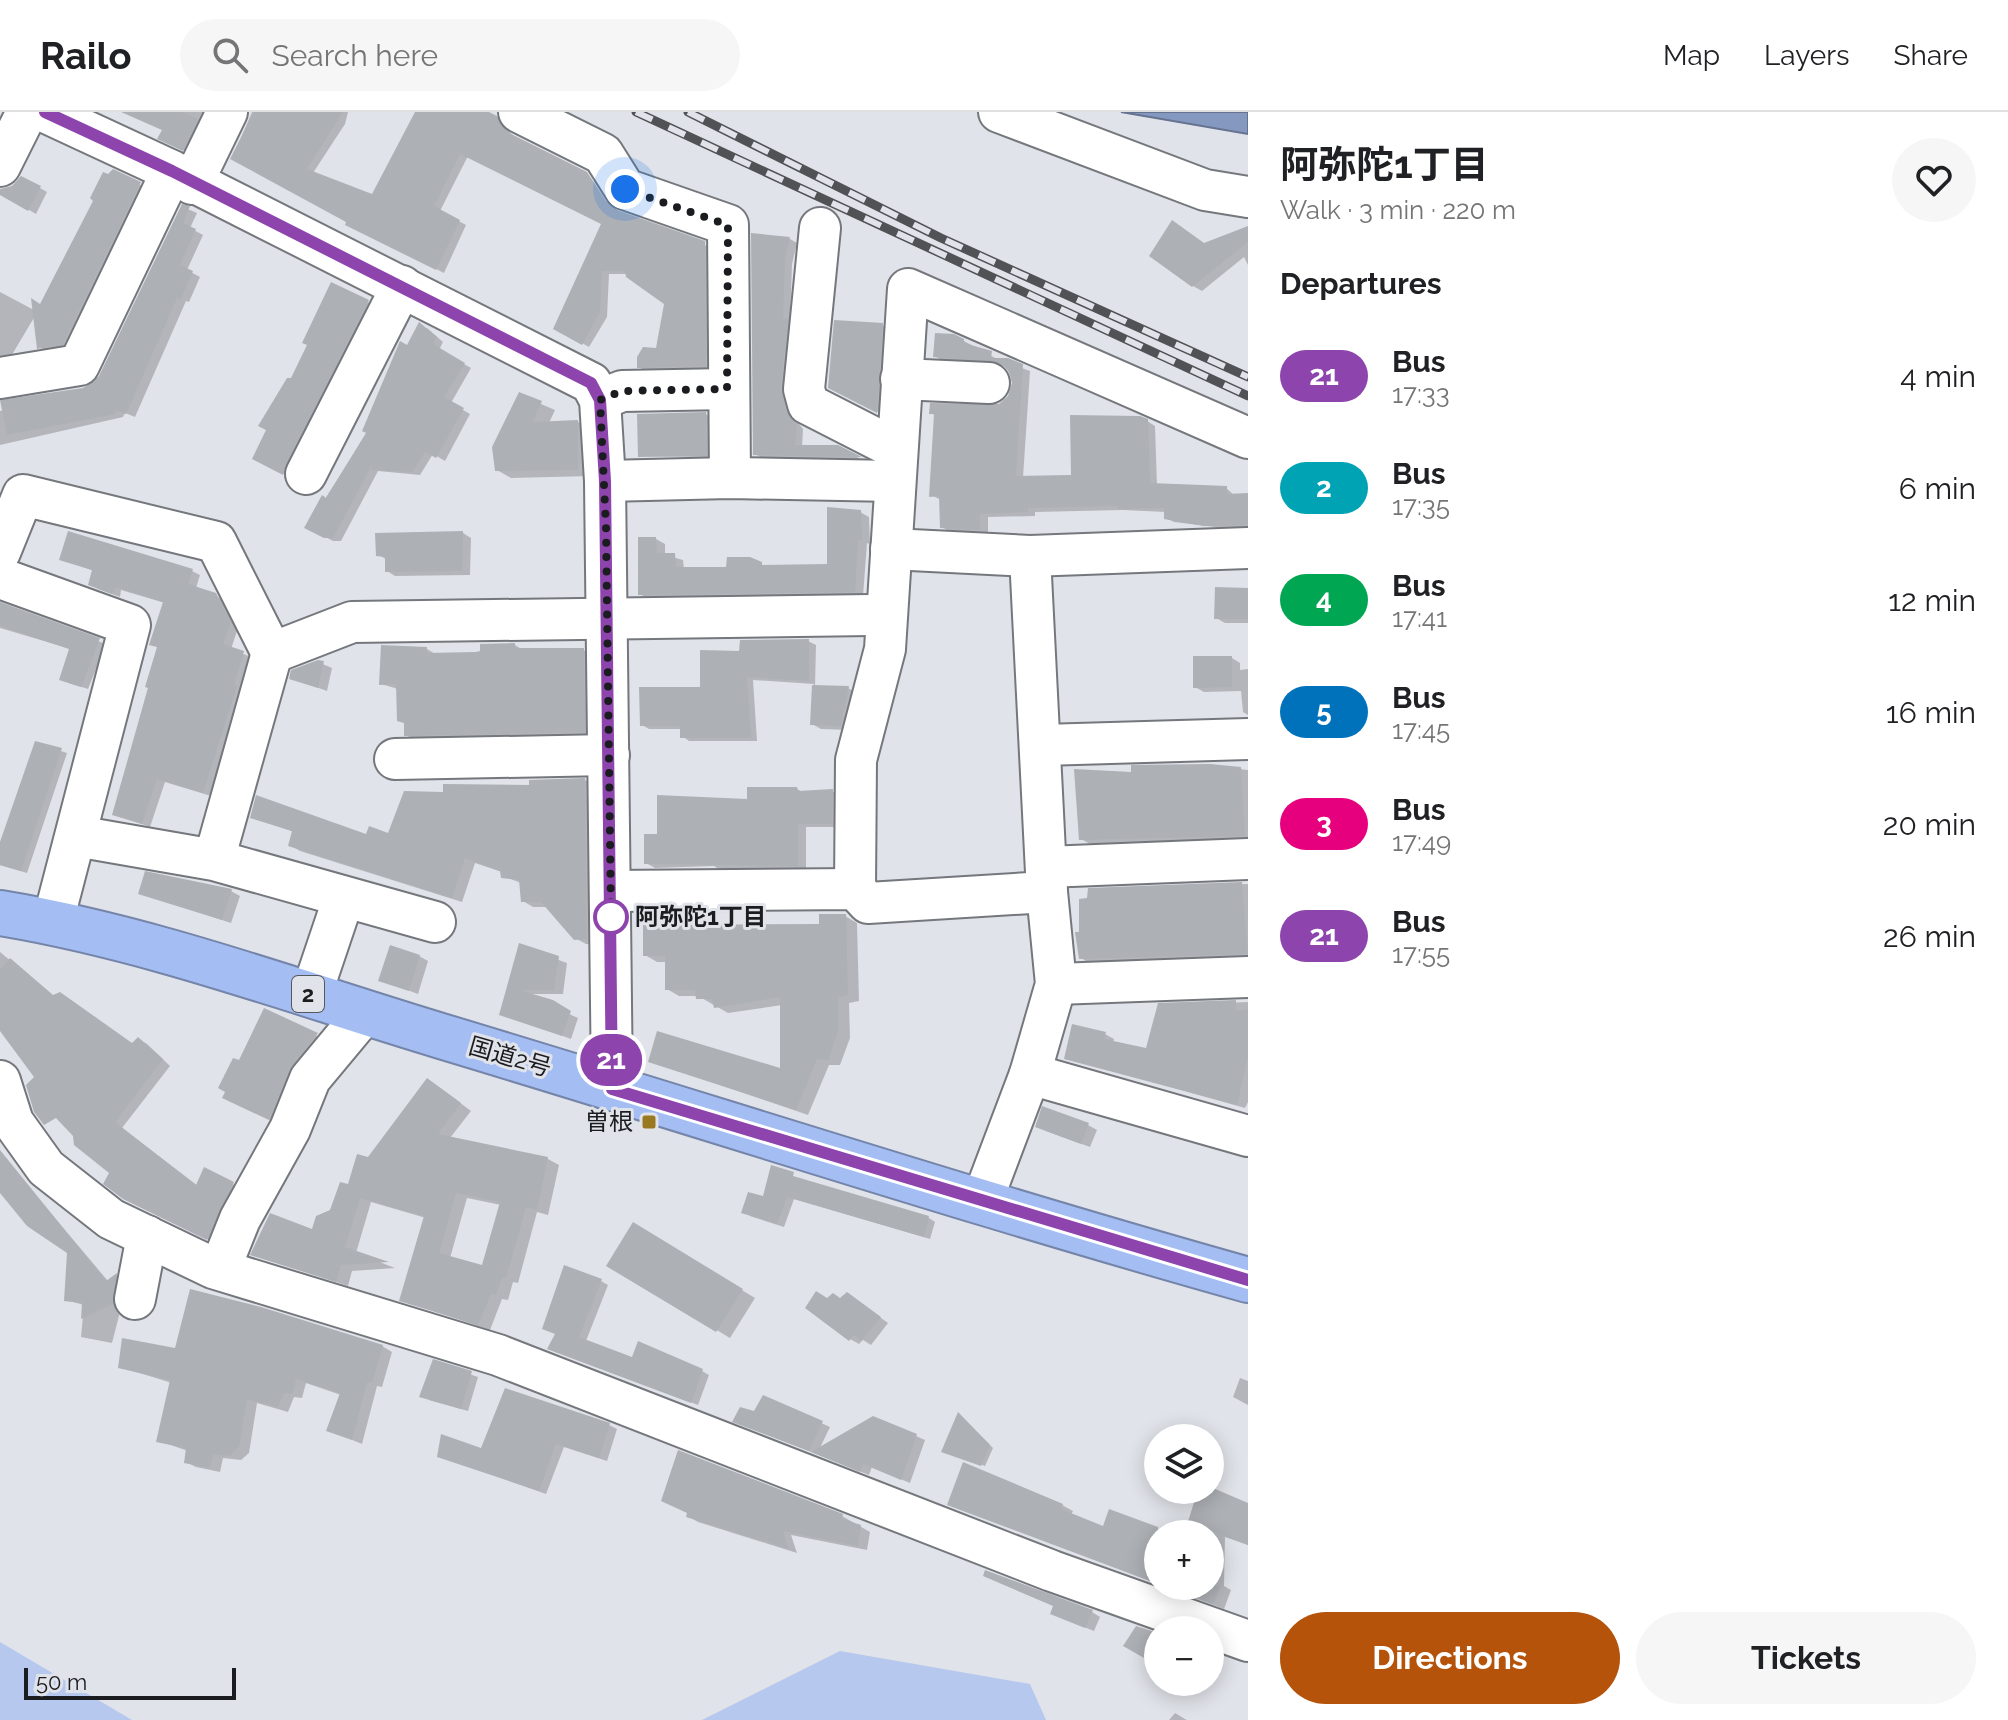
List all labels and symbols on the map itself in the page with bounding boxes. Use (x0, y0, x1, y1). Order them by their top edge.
your location (605, 169, 645, 209)
marker: 阿弥陀1丁目 (594, 900, 628, 934)
place label: 阿弥陀1丁目 (635, 902, 767, 931)
road number: 2 (292, 976, 324, 1012)
street label: 国道2号 (466, 1031, 555, 1082)
line badge: 21 (575, 1034, 647, 1086)
place label: 曽根 (585, 1107, 633, 1136)
marker: 曽根 (640, 1113, 658, 1131)
scale bar (24, 1664, 236, 1700)

